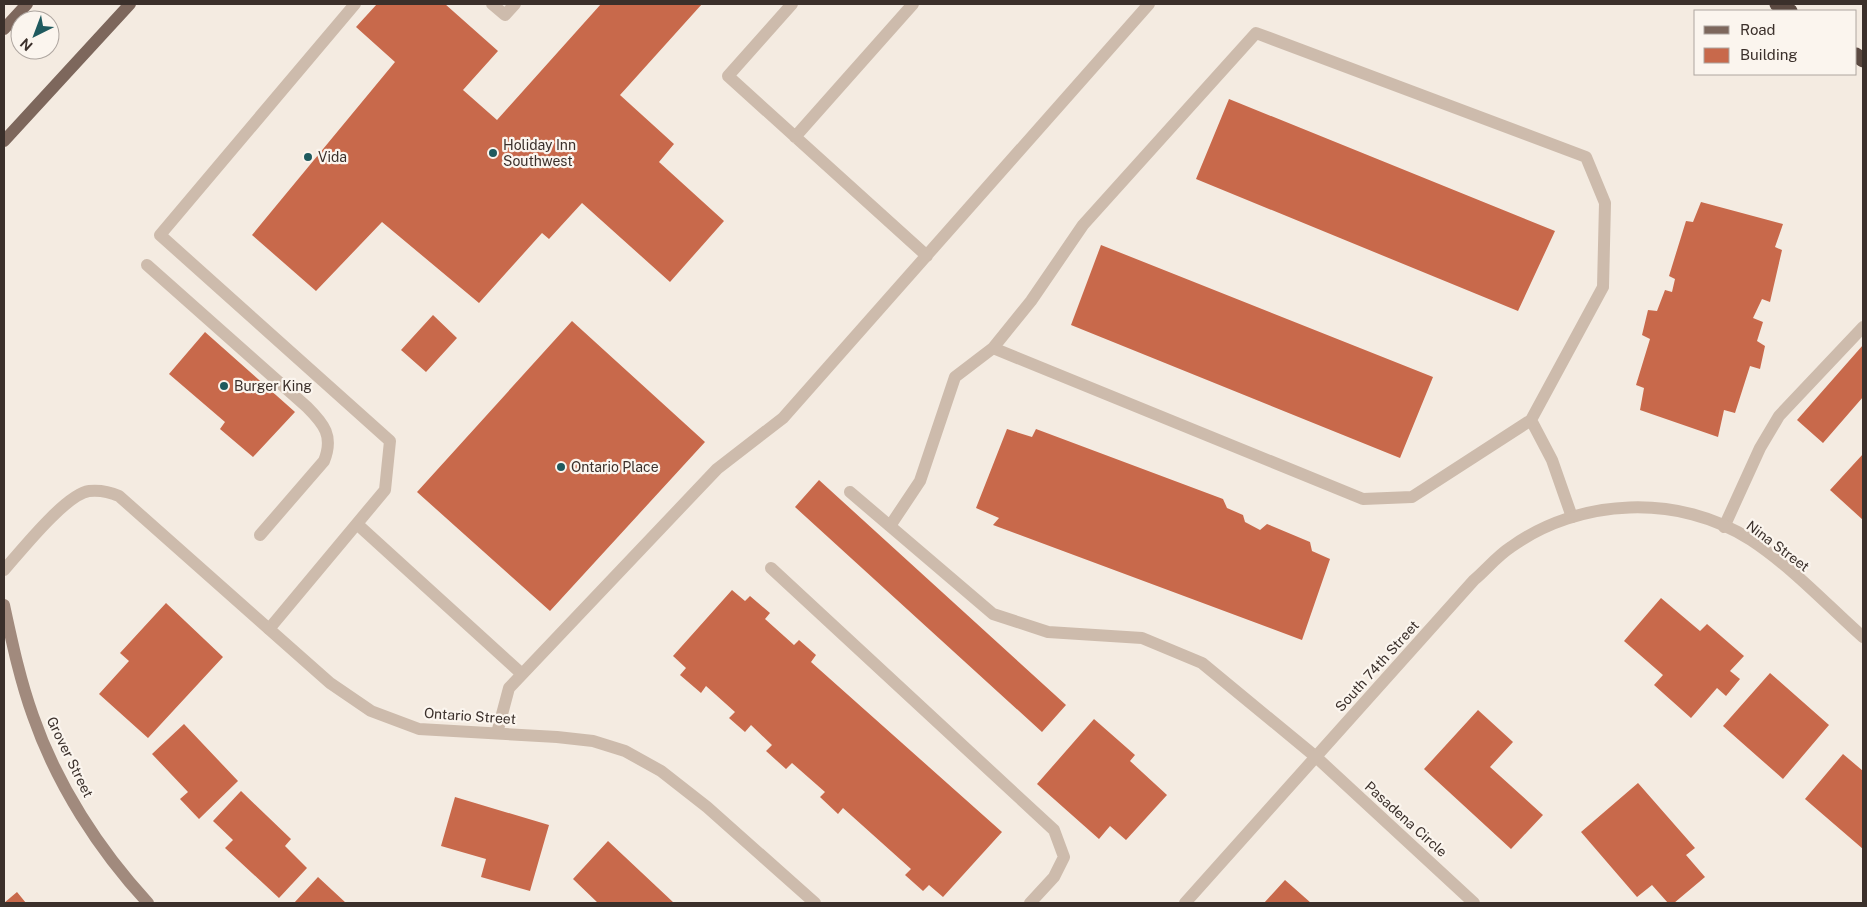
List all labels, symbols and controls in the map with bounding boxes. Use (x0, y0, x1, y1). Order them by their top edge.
north arrow (10, 10, 60, 60)
legend (1694, 10, 1857, 75)
text: Road (1740, 21, 1776, 38)
text: N (17, 35, 36, 54)
text: Building (1740, 46, 1798, 63)
place label: Holiday Inn Southwest (503, 137, 576, 169)
marker: Holiday Inn Southwest (487, 147, 499, 159)
place label: Vida (318, 149, 347, 165)
marker: Vida (302, 151, 314, 163)
place label: Burger King (234, 378, 312, 394)
marker: Burger King (218, 380, 230, 392)
place label: Ontario Place (571, 459, 659, 475)
marker: Ontario Place (555, 461, 567, 473)
street label: Nina Street (1744, 517, 1812, 575)
street label: South 74th Street (1332, 617, 1422, 715)
street label: Ontario Street (423, 705, 517, 727)
street label: Grover Street (44, 714, 96, 800)
street label: Pasadena Circle (1362, 778, 1450, 860)

